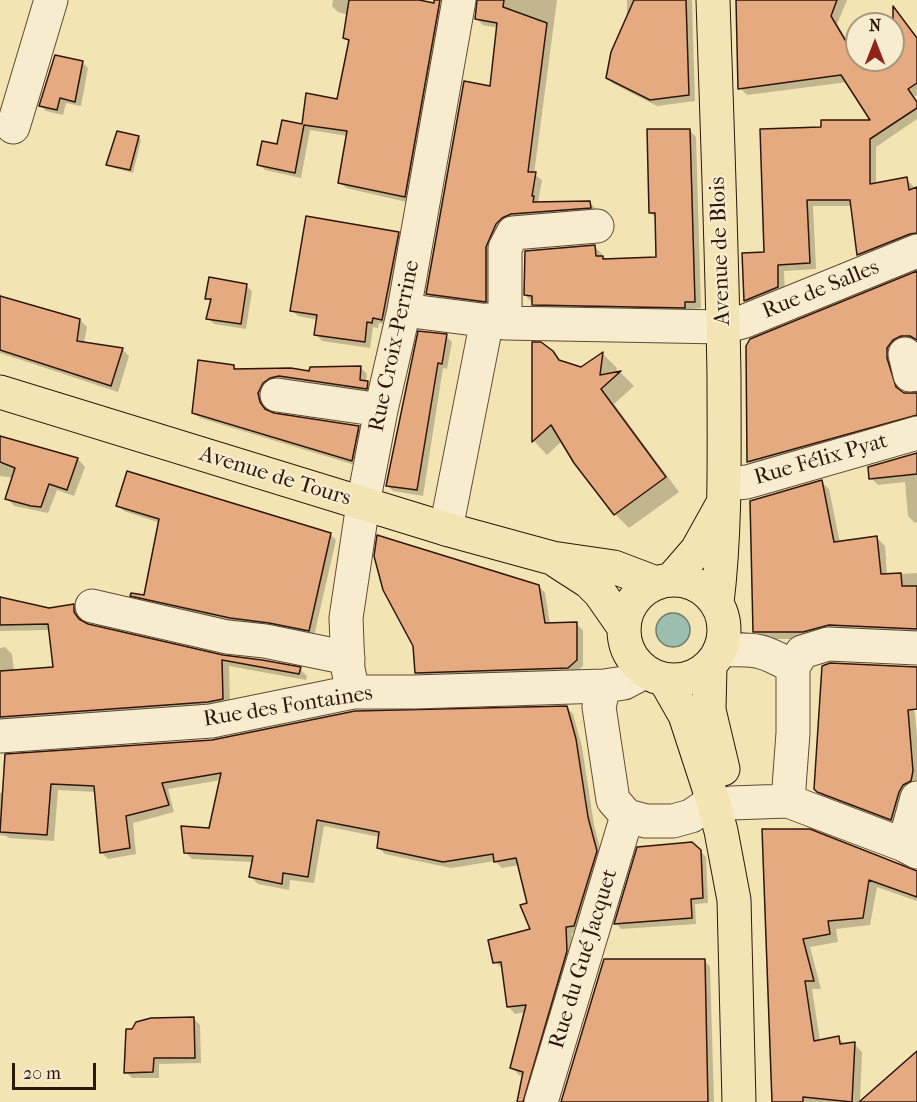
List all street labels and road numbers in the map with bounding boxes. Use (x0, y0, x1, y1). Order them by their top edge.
street label: Avenue de Blois (705, 176, 737, 326)
street label: Rue de Salles (759, 255, 883, 325)
street label: Rue Croix-Perrine (364, 258, 426, 434)
street label: Rue Félix Pyat (751, 428, 891, 492)
street label: Avenue de Tours (196, 441, 354, 513)
street label: Rue des Fontaines (202, 681, 374, 733)
street label: Rue du Gué Jacquet (544, 866, 624, 1052)

